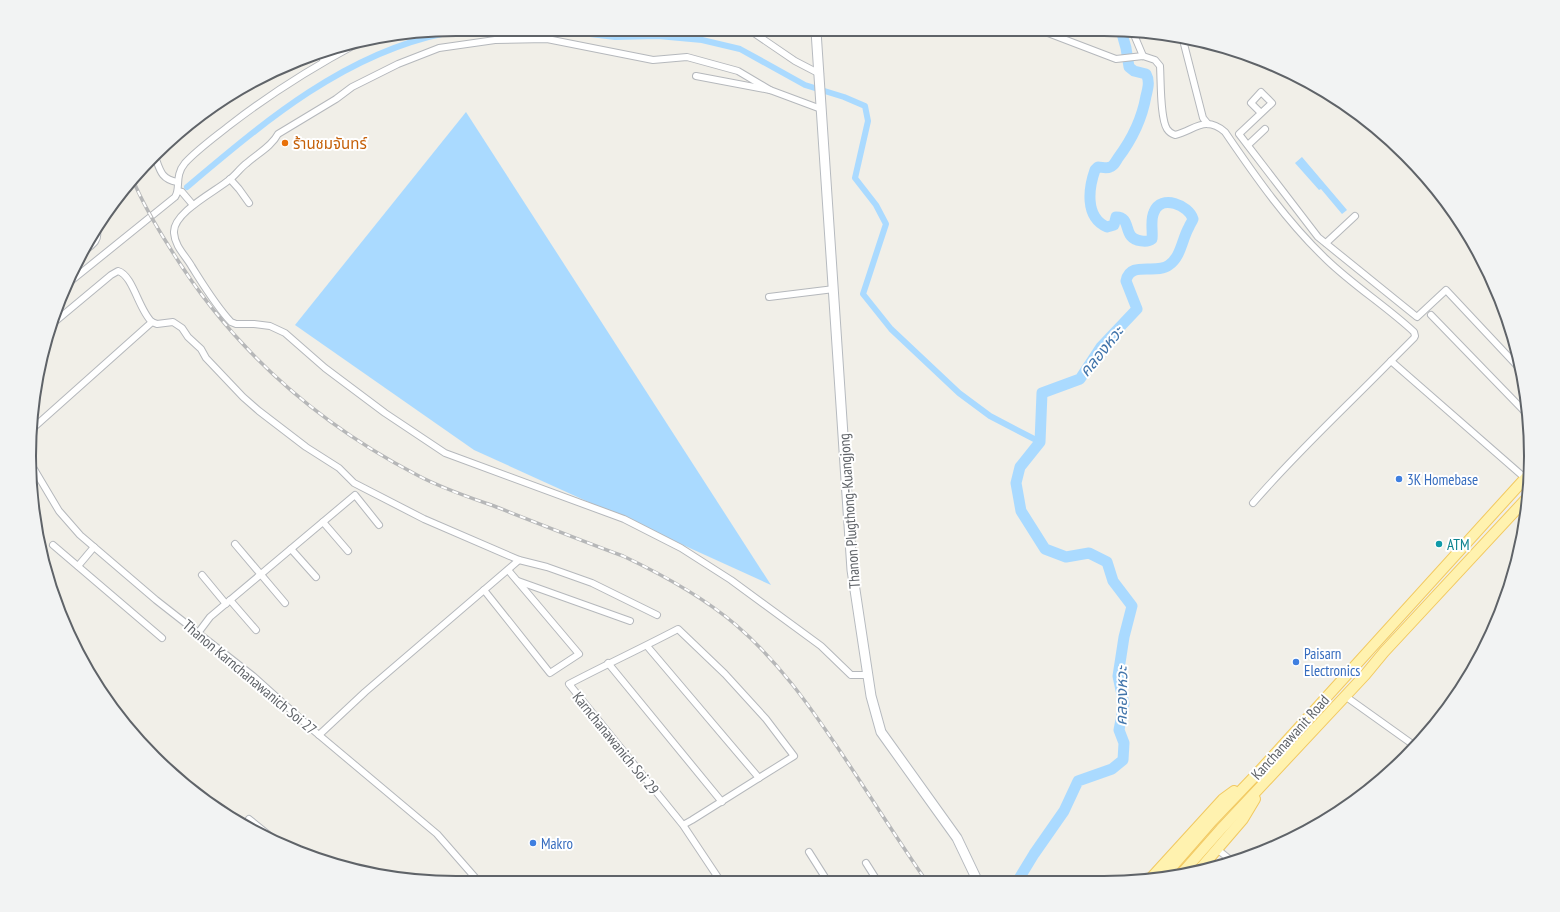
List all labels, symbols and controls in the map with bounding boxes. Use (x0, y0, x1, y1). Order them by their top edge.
place label: ร้านชมจันทร์ (293, 134, 367, 153)
marker: ร้านชมจันทร์ (280, 138, 290, 148)
water label: คลองหวะ (1075, 320, 1128, 380)
street label: Thanon Plugthong-Kuangjong (834, 433, 864, 589)
place label: 3K Homebase (1407, 470, 1478, 489)
marker: 3K Homebase (1394, 474, 1404, 484)
place label: ATM (1447, 535, 1470, 554)
marker: ATM (1434, 539, 1444, 549)
street label: Thanon Karnchanawanich Soi 27 (179, 615, 321, 739)
place label: Paisarn Electronics (1304, 644, 1360, 680)
marker: Paisarn Electronics (1291, 657, 1301, 667)
water label: คลองหวะ (1110, 665, 1132, 726)
street label: Karnchanawanich Soi 29 (569, 688, 663, 798)
street label: Kanchanawanit Road (1247, 691, 1333, 783)
place label: Makro (541, 834, 573, 853)
marker: Makro (528, 838, 538, 848)

